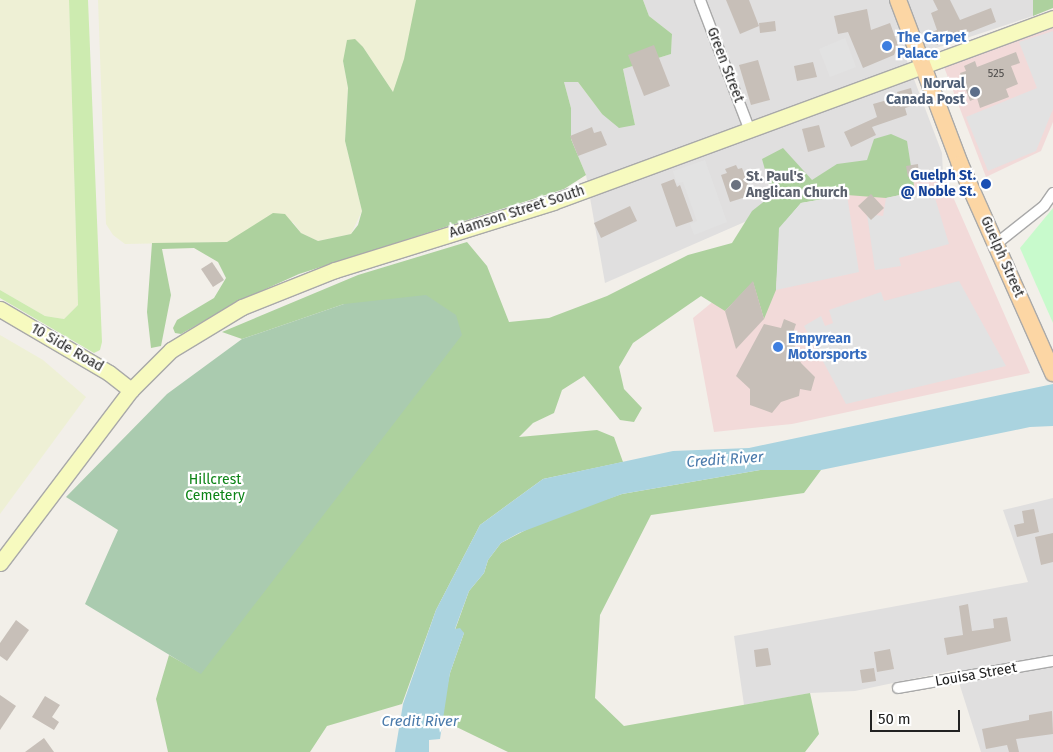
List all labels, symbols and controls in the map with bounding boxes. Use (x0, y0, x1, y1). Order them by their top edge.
street label: Green Street (703, 25, 747, 105)
place label: The Carpet Palace (897, 30, 966, 62)
marker: The Carpet Palace (881, 40, 893, 52)
house number: 525 (988, 67, 1004, 81)
place label: Norval Canada Post (886, 76, 965, 108)
marker: Norval Canada Post (969, 86, 981, 98)
place label: Guelph St. @ Noble St. (901, 168, 976, 200)
place label: St. Paul's Anglican Church (746, 169, 848, 202)
marker: Guelph St. @ Noble St. (980, 178, 992, 190)
marker: St. Paul's Anglican Church (730, 179, 742, 191)
street label: Adamson Street South (447, 182, 587, 242)
street label: Guelph Street (977, 214, 1027, 300)
street label: 10 Side Road (28, 320, 106, 376)
place label: Empyrean Motorsports (788, 331, 867, 364)
marker: Empyrean Motorsports (772, 341, 784, 353)
water label: Credit River (686, 448, 764, 472)
park label: Hillcrest Cemetery (185, 472, 245, 504)
street label: Louisa Street (934, 660, 1018, 690)
scale bar (873, 700, 963, 732)
text: 50 m (878, 710, 911, 728)
water label: Credit River (381, 713, 459, 731)

